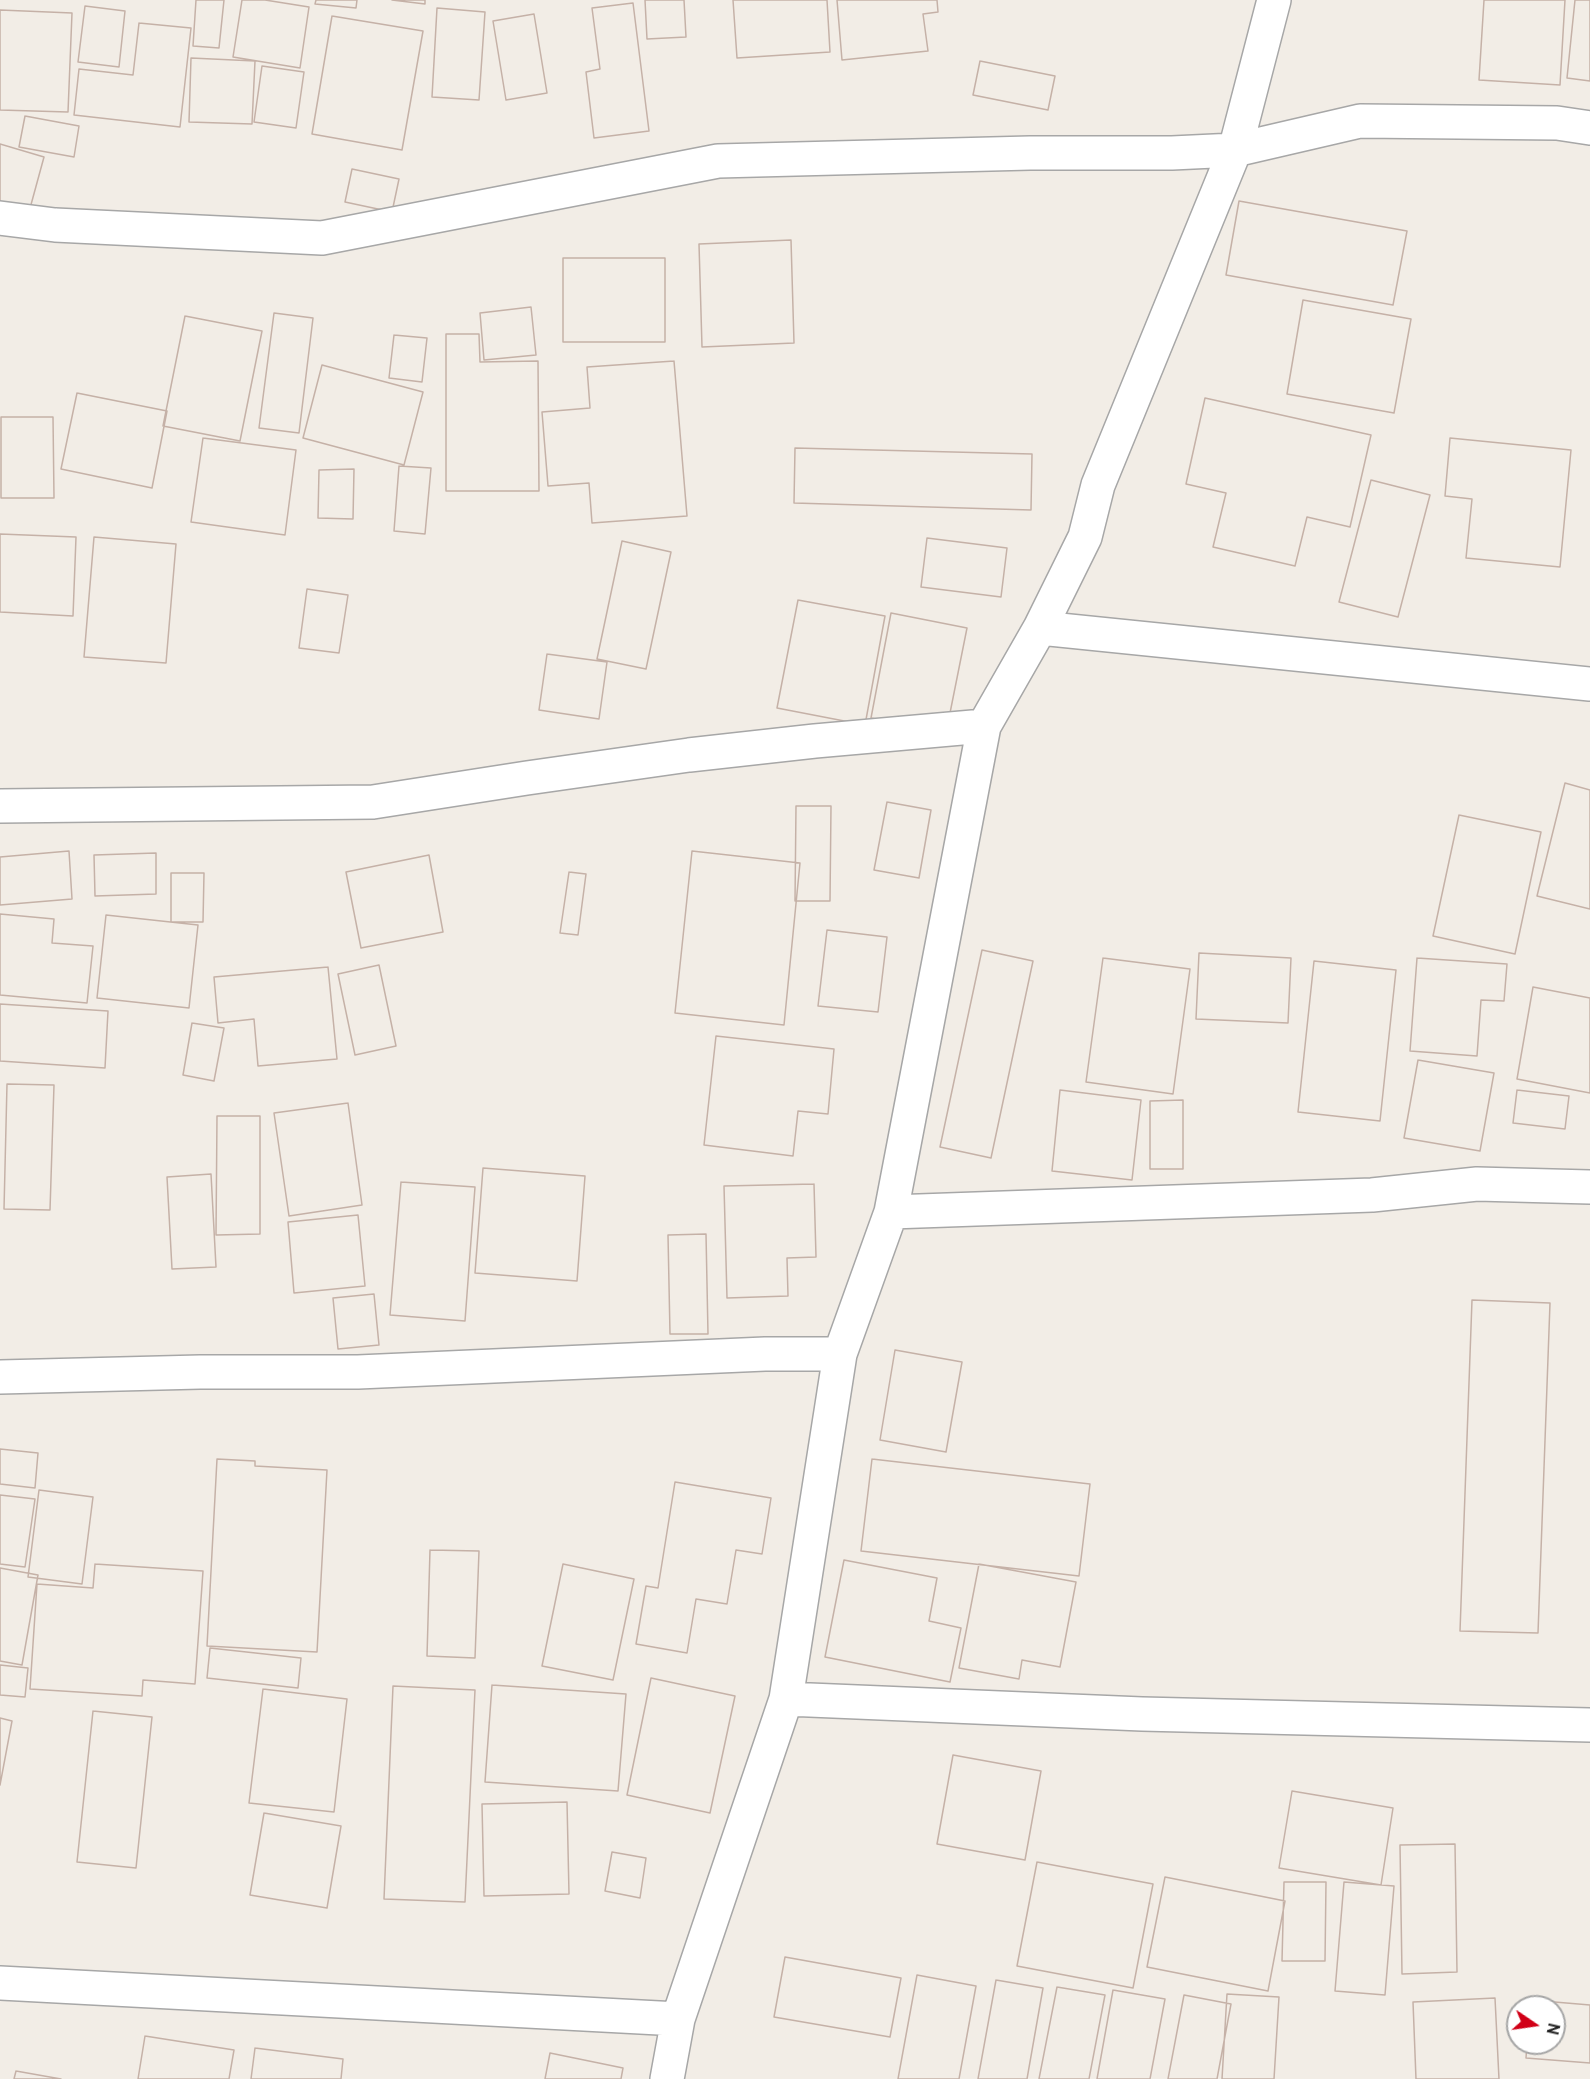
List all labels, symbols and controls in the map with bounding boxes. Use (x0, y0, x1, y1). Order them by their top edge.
north arrow (1506, 1995, 1566, 2055)
text: N (1541, 2021, 1563, 2036)

